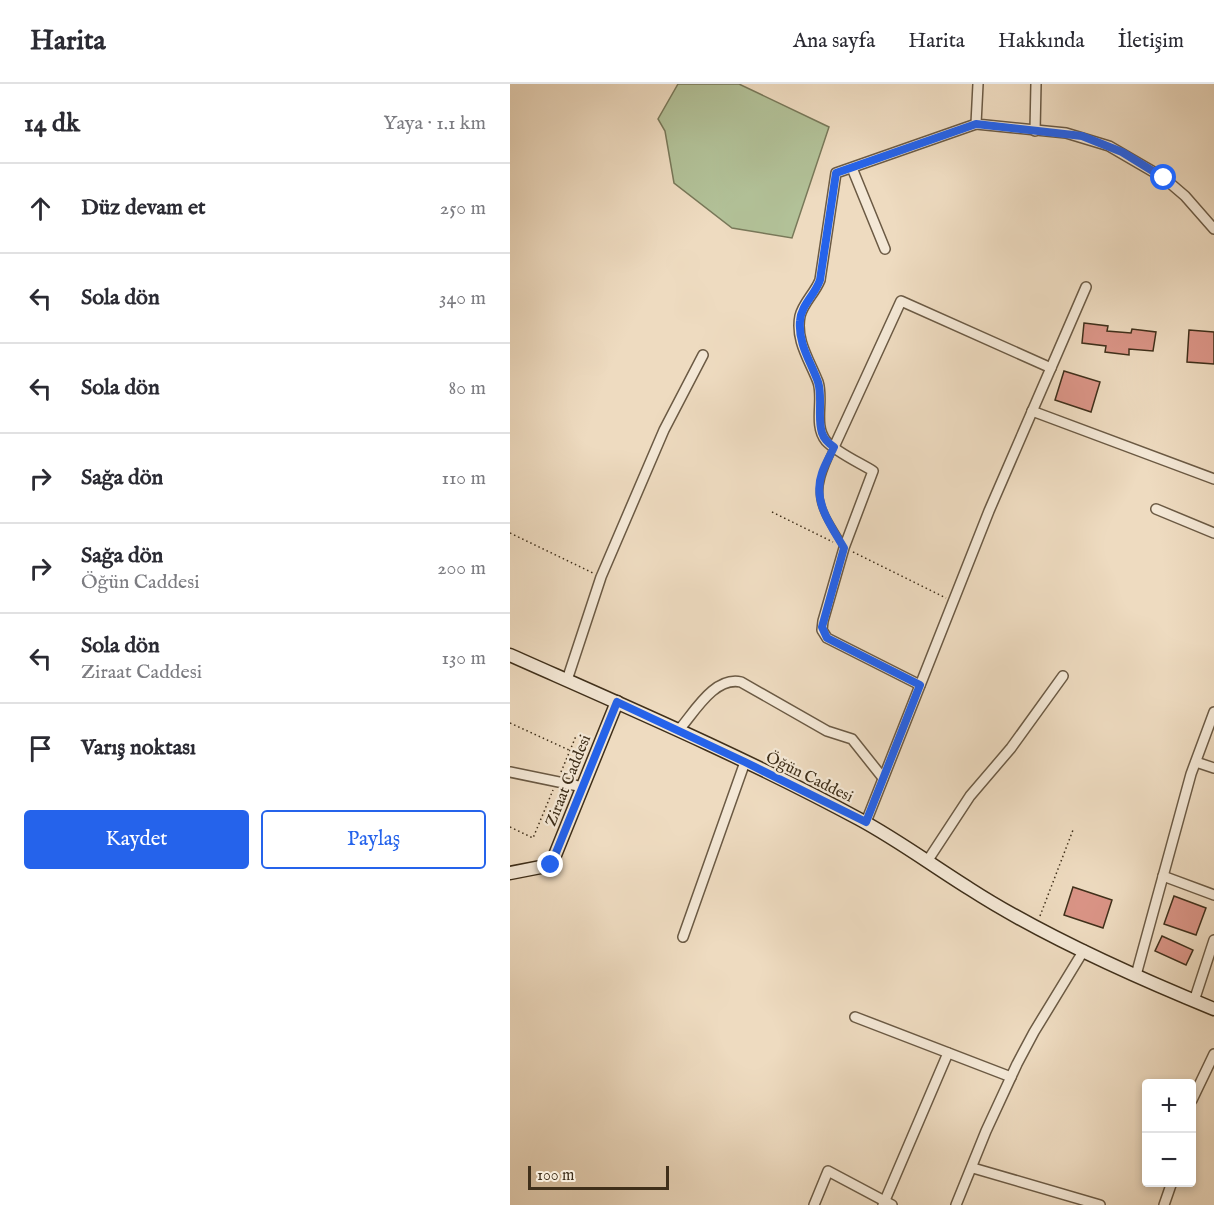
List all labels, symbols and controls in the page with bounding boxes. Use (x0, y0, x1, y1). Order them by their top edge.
text: Harita (30, 24, 106, 59)
text: Ana sayfa (793, 28, 875, 55)
text: Harita (908, 28, 965, 55)
text: Hakkında (998, 28, 1085, 55)
text: İletişim (1118, 28, 1184, 55)
text: 14 dk (24, 107, 80, 140)
text: Yaya · 1.1 km (383, 111, 486, 136)
route start (1150, 164, 1176, 190)
icon: ahead (24, 192, 57, 225)
text: Düz devam et (81, 194, 206, 222)
text: 250 m (440, 196, 486, 221)
icon: left (24, 282, 57, 315)
text: Sola dön (81, 284, 160, 312)
text: 340 m (439, 286, 486, 311)
icon: left (24, 372, 57, 405)
text: Sola dön (81, 374, 160, 402)
text: 80 m (449, 376, 486, 401)
icon: right (24, 462, 57, 495)
text: Sağa dön (81, 464, 163, 492)
text: 110 m (442, 466, 486, 491)
text: Sağa dön (81, 542, 163, 570)
icon: right (24, 552, 57, 585)
text: 200 m (437, 556, 486, 581)
text: Öğün Caddesi (81, 570, 200, 595)
text: Sola dön (81, 632, 160, 660)
icon: left (24, 642, 57, 675)
text: 130 m (441, 646, 486, 671)
text: Ziraat Caddesi (81, 660, 202, 685)
icon: arrive (24, 732, 57, 765)
street label: Ziraat Caddesi (541, 732, 596, 829)
text: Varış noktası (81, 734, 196, 762)
street label: Öğün Caddesi (762, 747, 857, 808)
button: Kaydet (24, 810, 249, 869)
button: Paylaş (261, 810, 486, 869)
route end (537, 851, 563, 877)
map controls (1142, 1079, 1196, 1187)
button: + (1142, 1079, 1196, 1133)
button: − (1142, 1133, 1196, 1187)
scale bar (528, 1163, 669, 1190)
text: 100 m (537, 1166, 574, 1186)

